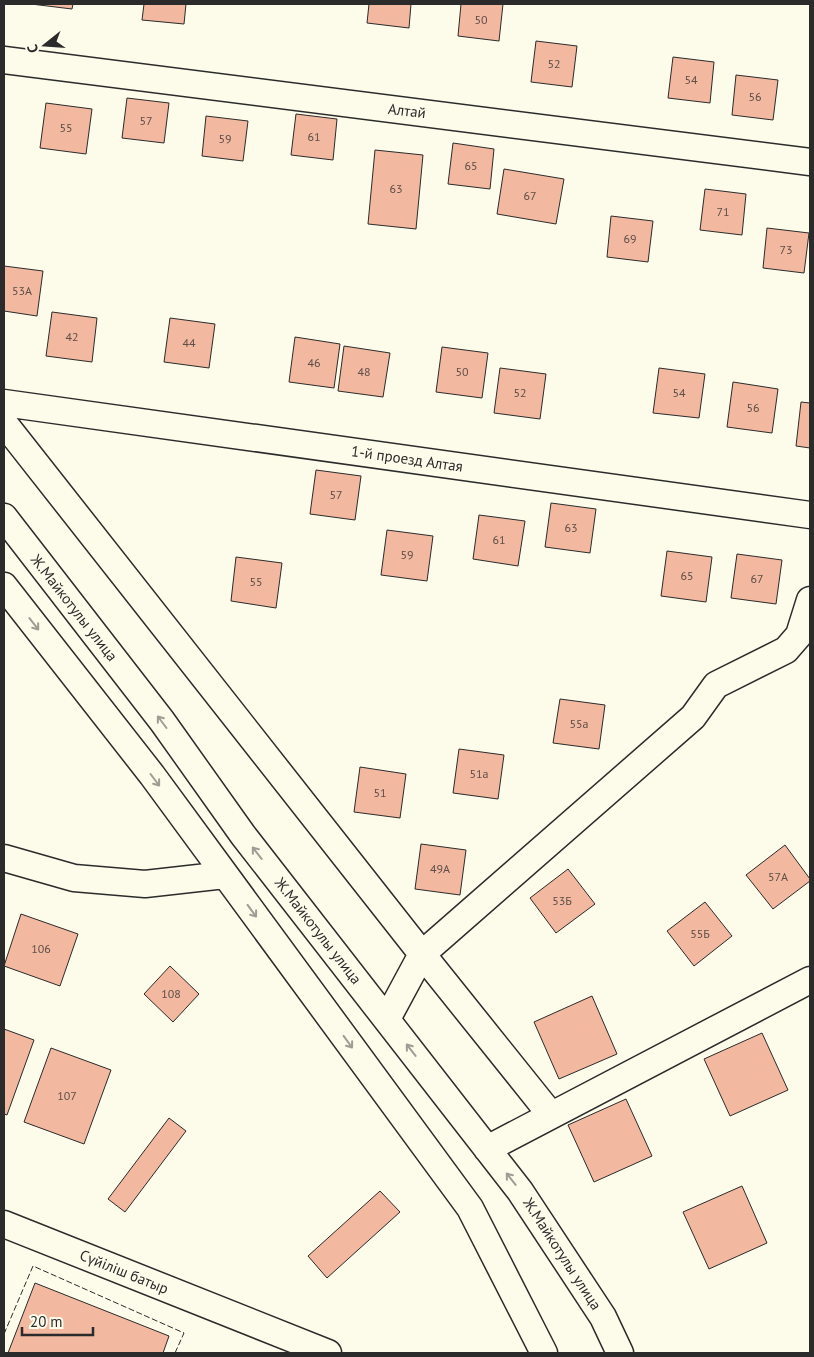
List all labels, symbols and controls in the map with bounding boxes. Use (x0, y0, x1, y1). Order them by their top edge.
house number: 50 (474, 12, 488, 27)
north arrow (20, 20, 70, 70)
text: С (23, 42, 42, 55)
house number: 52 (547, 56, 561, 71)
house number: 54 (684, 72, 698, 87)
house number: 56 (748, 89, 762, 104)
street label: Алтай (387, 99, 427, 122)
house number: 57 (139, 113, 153, 128)
house number: 55 (59, 120, 73, 135)
house number: 61 (307, 129, 321, 144)
house number: 59 (218, 131, 232, 146)
house number: 65 (464, 158, 478, 173)
house number: 63 (389, 181, 403, 196)
house number: 67 (523, 188, 537, 203)
house number: 71 (716, 204, 730, 219)
house number: 69 (623, 231, 637, 246)
house number: 73 (779, 242, 793, 257)
house number: 53А (12, 283, 32, 298)
house number: 42 (65, 329, 79, 344)
house number: 44 (182, 335, 196, 350)
house number: 46 (307, 355, 321, 370)
house number: 48 (357, 364, 371, 379)
house number: 50 (455, 364, 469, 379)
house number: 52 (513, 385, 527, 400)
house number: 54 (672, 385, 686, 400)
house number: 56 (746, 400, 760, 415)
street label: 1-й проезд Алтая (350, 441, 464, 476)
house number: 57 (329, 487, 343, 502)
house number: 63 (564, 520, 578, 535)
house number: 61 (492, 532, 506, 547)
house number: 59 (400, 547, 414, 562)
street label: Ж.Майкотулы улица (26, 550, 122, 665)
house number: 65 (680, 568, 694, 583)
house number: 67 (750, 571, 764, 586)
house number: 55 (249, 574, 263, 589)
one-way arrow (28, 617, 39, 630)
one-way arrow (157, 715, 167, 729)
house number: 55а (569, 716, 589, 731)
house number: 51а (469, 766, 489, 781)
one-way arrow (150, 773, 161, 786)
house number: 51 (373, 785, 387, 800)
one-way arrow (252, 847, 263, 860)
house number: 49А (430, 861, 450, 876)
house number: 57А (768, 869, 788, 884)
street label: Ж.Майкотулы улица (270, 873, 366, 988)
house number: 53Б (552, 893, 572, 908)
one-way arrow (247, 904, 257, 918)
house number: 55Б (690, 926, 710, 941)
house number: 106 (31, 941, 51, 956)
house number: 108 (161, 986, 181, 1001)
one-way arrow (343, 1035, 353, 1049)
one-way arrow (406, 1044, 417, 1057)
house number: 107 (57, 1088, 77, 1103)
one-way arrow (505, 1173, 516, 1186)
street label: Ж.Майкотулы улица (519, 1193, 606, 1313)
street label: Сүйіліш батыр (77, 1245, 171, 1298)
scale bar (22, 1304, 94, 1336)
text: 20 m (30, 1312, 63, 1331)

